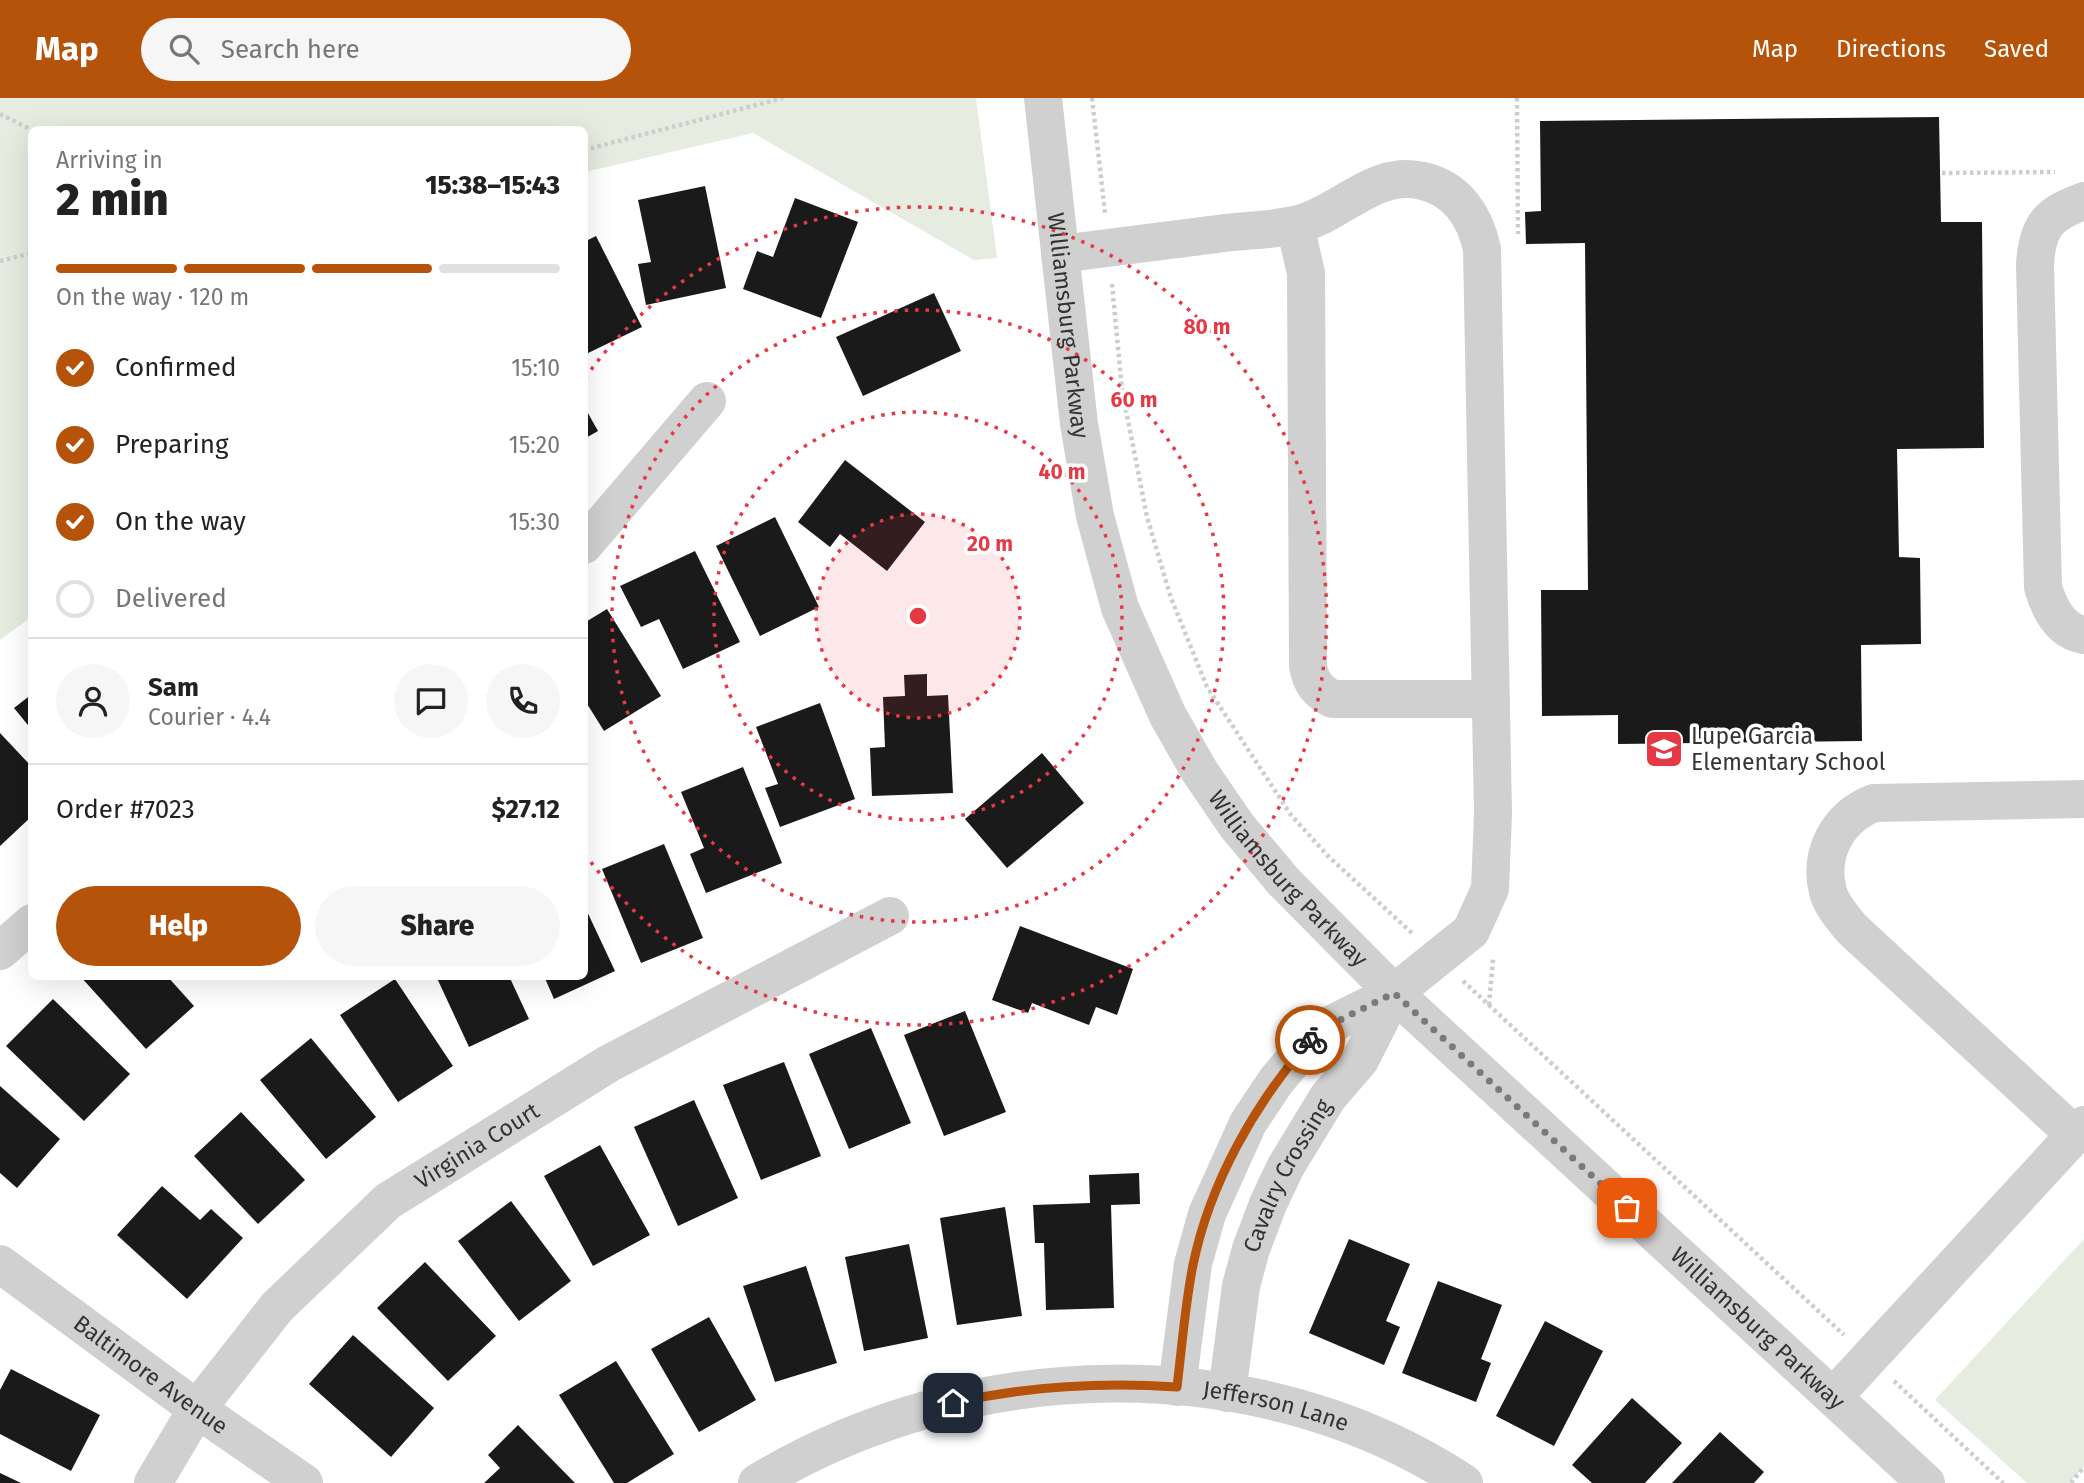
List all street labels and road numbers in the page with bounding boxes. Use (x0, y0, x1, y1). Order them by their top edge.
street label: Williamsburg Parkway (1042, 211, 1095, 441)
street label: Williamsburg Parkway (1203, 785, 1374, 973)
street label: Cavalry Crossing (1237, 1094, 1337, 1256)
street label: Virginia Court (410, 1096, 545, 1195)
street label: Williamsburg Parkway (1665, 1241, 1851, 1416)
street label: Baltimore Avenue (68, 1309, 233, 1440)
street label: Jefferson Lane (1201, 1375, 1353, 1437)

